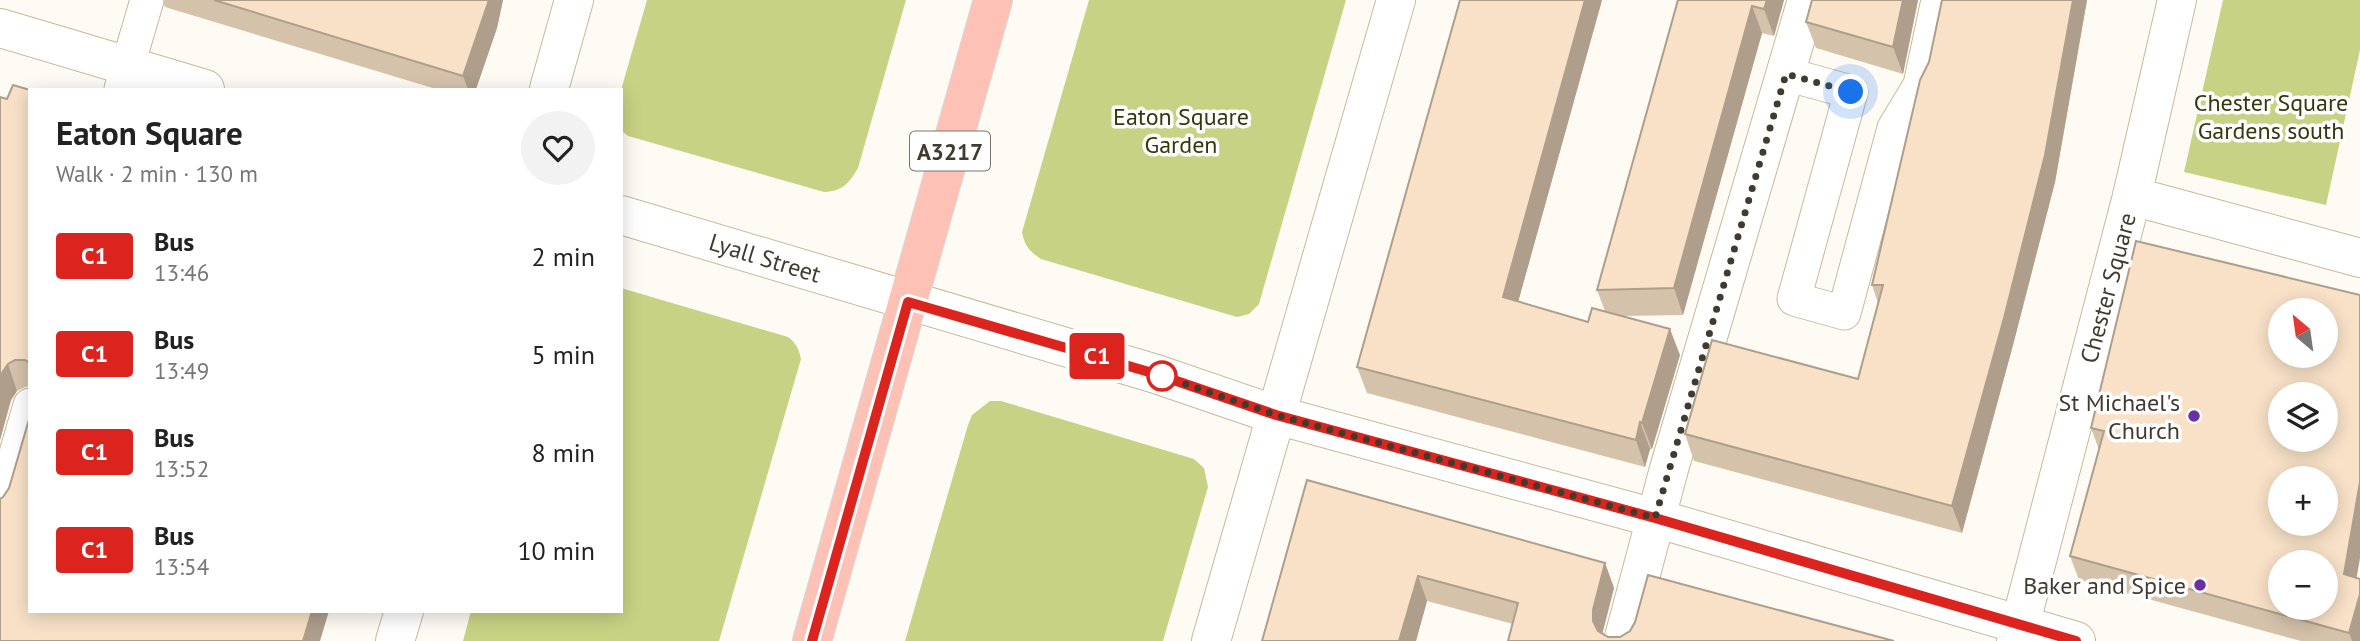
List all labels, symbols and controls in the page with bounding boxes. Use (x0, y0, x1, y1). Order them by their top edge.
your location (1833, 74, 1868, 109)
park label: Chester Square Gardens south (2194, 87, 2348, 146)
park label: Eaton Square Garden (1113, 101, 1249, 160)
text: Eaton Square (56, 111, 243, 154)
button: heart (521, 111, 595, 185)
road number: A3217 (910, 132, 990, 170)
text: Walk · 2 min · 130 m (56, 159, 258, 188)
street label: Chester Square (2073, 209, 2143, 367)
text: Bus (154, 225, 194, 258)
street label: Lyall Street (706, 226, 824, 290)
text: C1 (81, 240, 108, 271)
text: 2 min (532, 240, 595, 273)
text: 13:46 (154, 258, 209, 287)
north arrow (2268, 298, 2338, 368)
map controls (2268, 298, 2338, 620)
text: Bus (154, 323, 194, 356)
line badge: C1 (1066, 333, 1128, 379)
text: C1 (81, 338, 108, 369)
text: 5 min (532, 338, 595, 371)
text: C1 (1083, 340, 1111, 371)
text: 13:49 (154, 356, 209, 385)
unlabelled marker (1147, 361, 1177, 391)
button: layers (2268, 382, 2338, 452)
place label: St Michael's Church (2058, 387, 2180, 446)
marker: St Michael's Church (2186, 408, 2202, 424)
text: Bus (154, 421, 194, 454)
text: C1 (81, 436, 108, 467)
text: 8 min (532, 436, 595, 469)
text: 13:52 (154, 454, 209, 483)
button: + (2268, 466, 2338, 536)
text: Bus (154, 519, 194, 552)
text: C1 (81, 534, 108, 565)
text: 10 min (517, 534, 595, 567)
button: − (2268, 550, 2338, 620)
text: 13:54 (154, 552, 209, 581)
place label: Baker and Spice (2023, 570, 2186, 601)
marker: Baker and Spice (2192, 577, 2208, 593)

